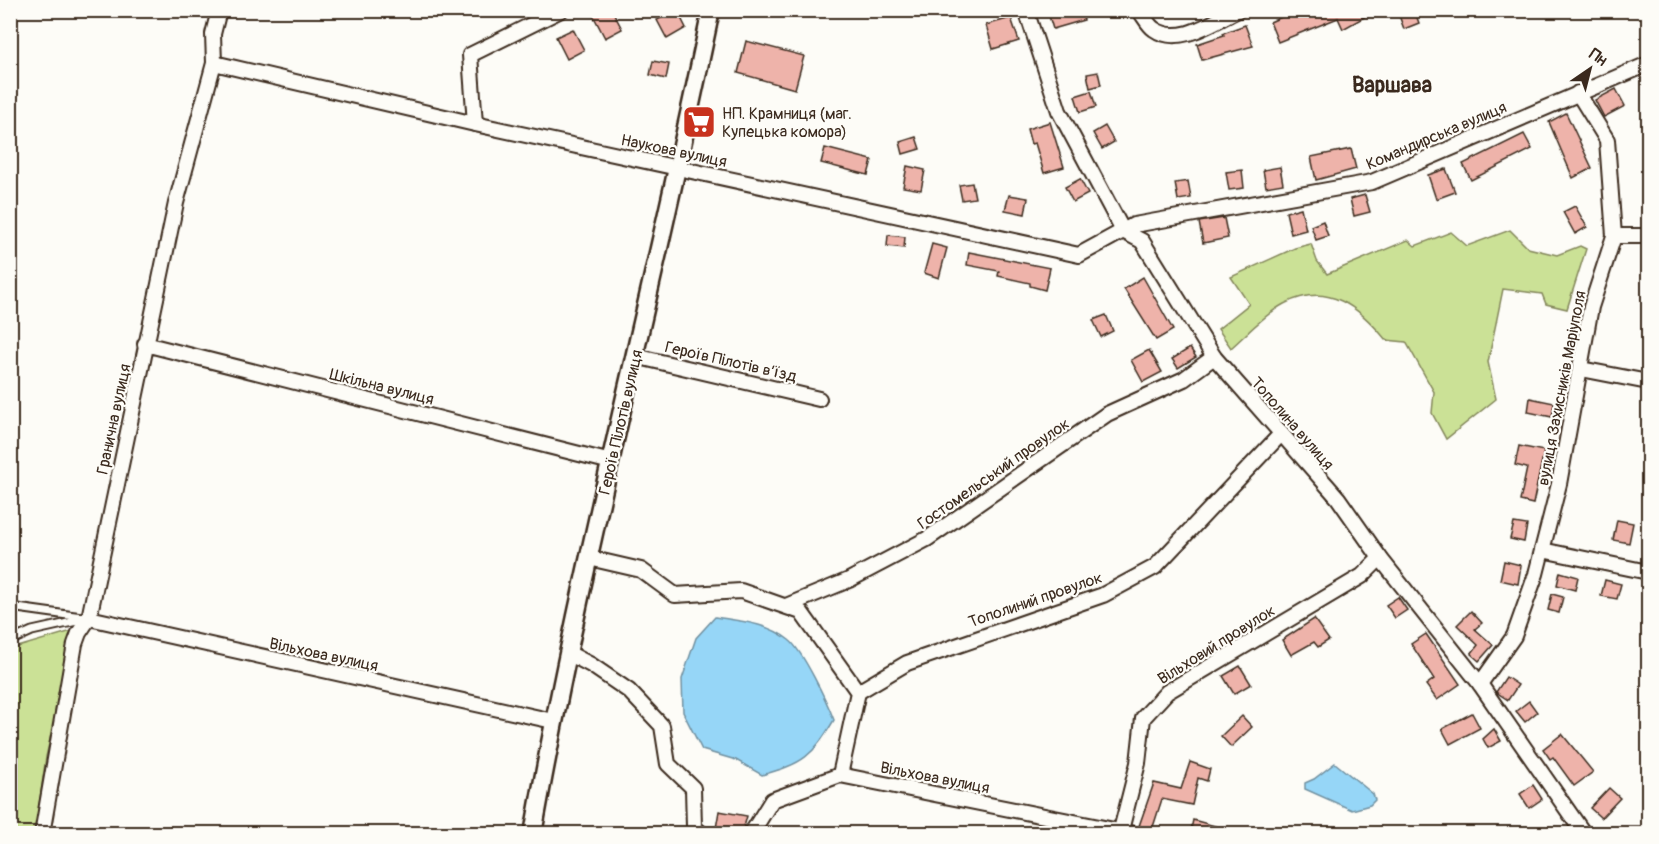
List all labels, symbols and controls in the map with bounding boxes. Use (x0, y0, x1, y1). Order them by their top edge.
north arrow (1560, 39, 1620, 99)
text: Пн (1585, 44, 1611, 71)
district label: Варшава (1352, 71, 1432, 99)
street label: Командирська вулиця (1363, 97, 1510, 175)
supermarket icon: НП. Крамниця (маг. Купецька комора) (681, 104, 717, 140)
place label: НП. Крамниця (маг. Купецька комора) (722, 104, 852, 142)
street label: Наукова вулиця (619, 130, 729, 172)
street label: вулиця Захисників Маріуполя (1533, 289, 1591, 487)
street label: Героїв Пілотів в’їзд (663, 337, 799, 387)
street label: Героїв Пілотів вулиця (595, 348, 647, 497)
street label: Гранична вулиця (92, 362, 135, 476)
street label: Шкільна вулиця (328, 364, 436, 410)
street label: Тополина вулиця (1247, 373, 1338, 474)
street label: Гостомельський провулок (914, 414, 1074, 534)
street label: Тополиний провулок (966, 568, 1105, 632)
street label: Вільховий провулок (1154, 601, 1279, 689)
street label: Вільхова вулиця (267, 634, 380, 676)
street label: Вільхова вулиця (878, 758, 991, 798)

